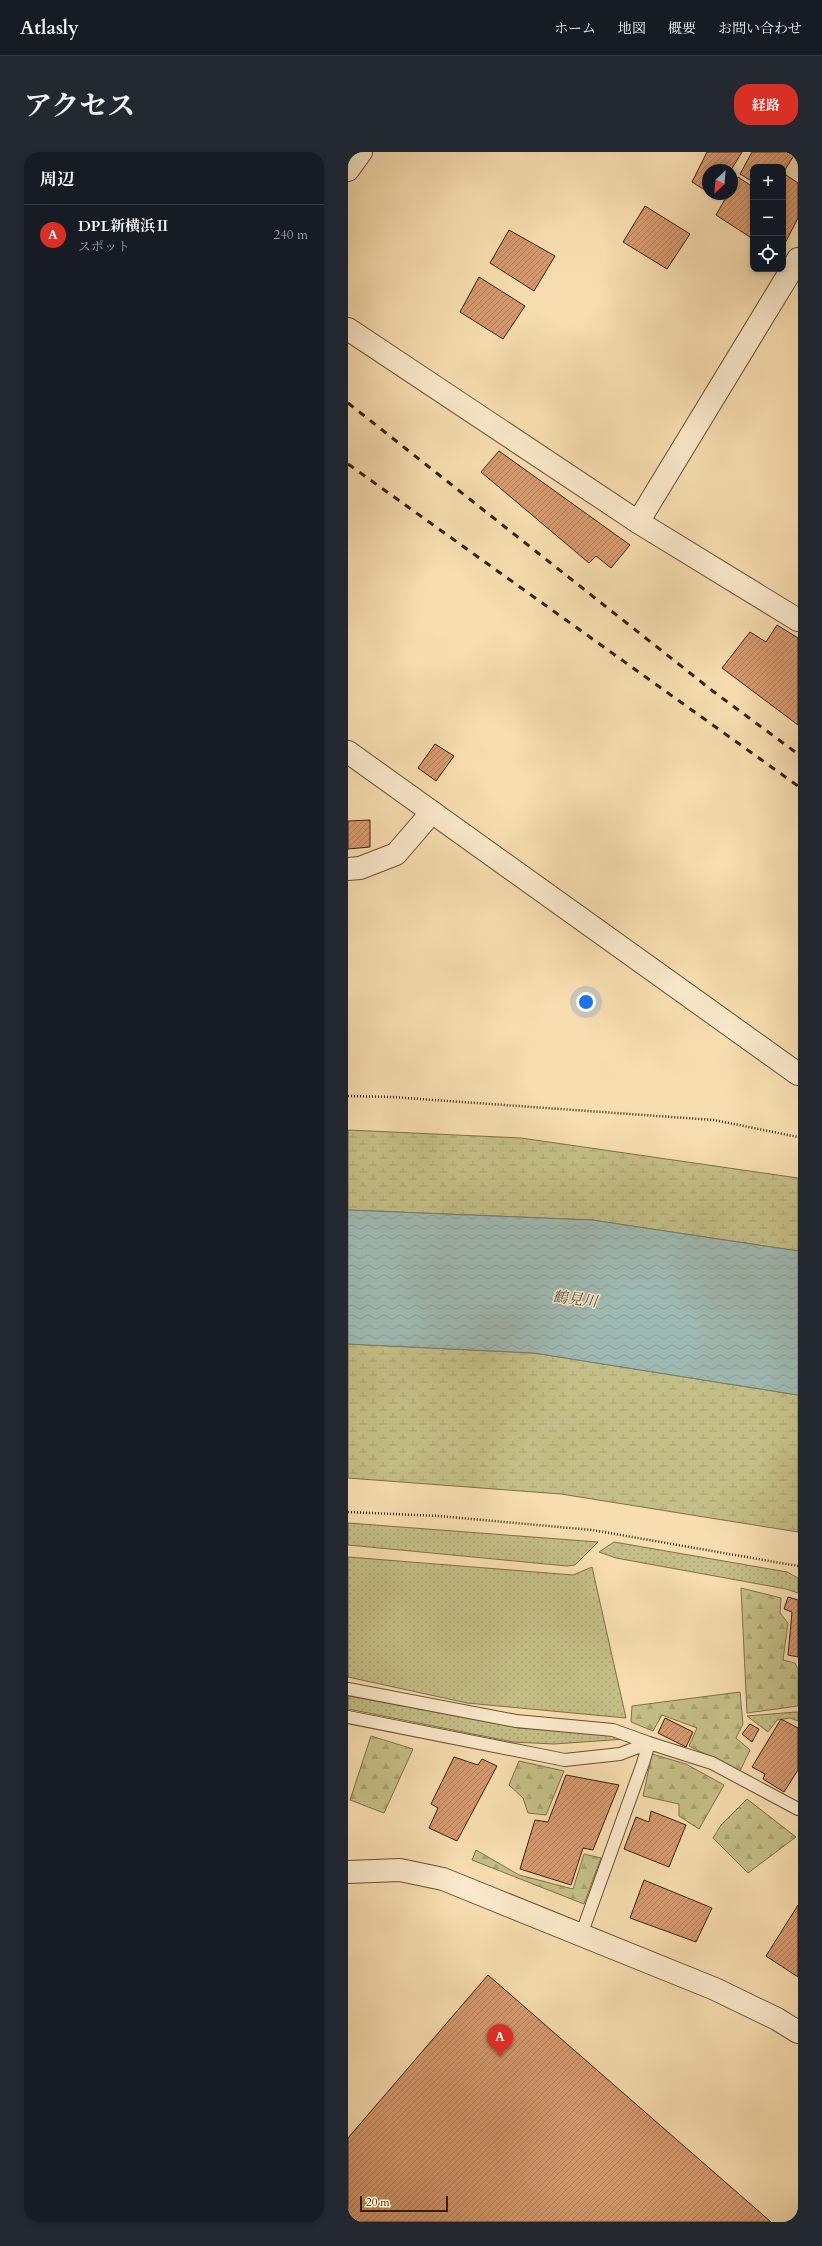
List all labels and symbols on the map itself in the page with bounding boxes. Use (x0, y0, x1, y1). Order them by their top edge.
north arrow (702, 164, 738, 200)
your location (576, 992, 596, 1012)
water label: 鶴見川 (551, 1286, 601, 1312)
pin: A (487, 2024, 513, 2057)
scale bar (360, 2194, 448, 2213)

